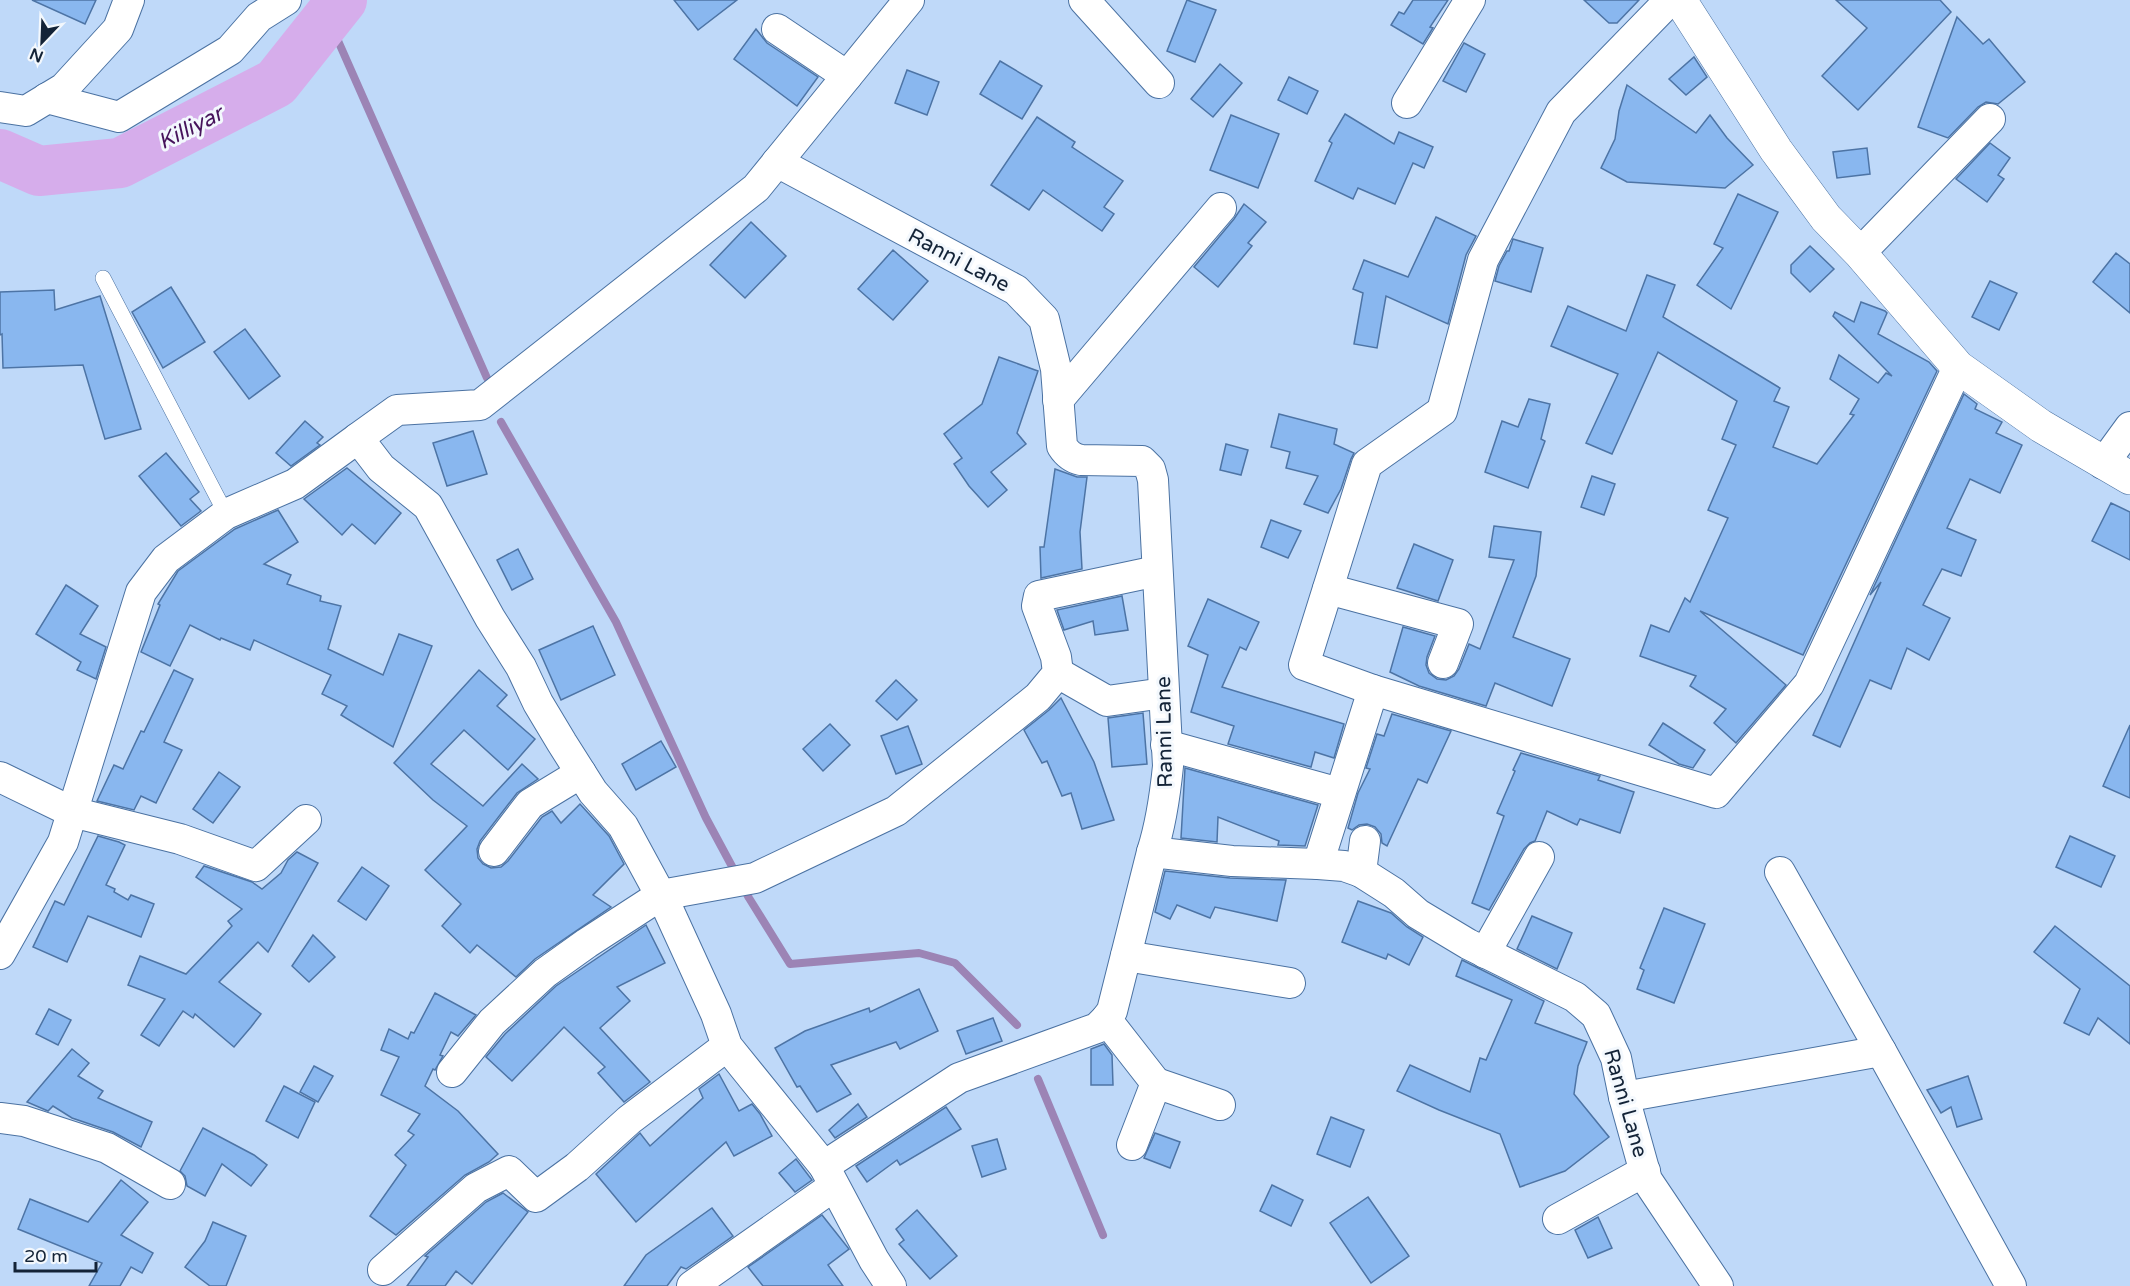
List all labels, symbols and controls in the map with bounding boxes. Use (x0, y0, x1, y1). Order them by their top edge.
north arrow (12, 12, 72, 72)
text: N (27, 43, 46, 67)
water label: Killiyar (154, 99, 229, 155)
street label: Ranni Lane (904, 223, 1014, 298)
street label: Ranni Lane (1151, 676, 1178, 788)
street label: Ranni Lane (1598, 1046, 1653, 1160)
scale bar (15, 1235, 96, 1273)
text: 20 m (24, 1245, 68, 1267)

